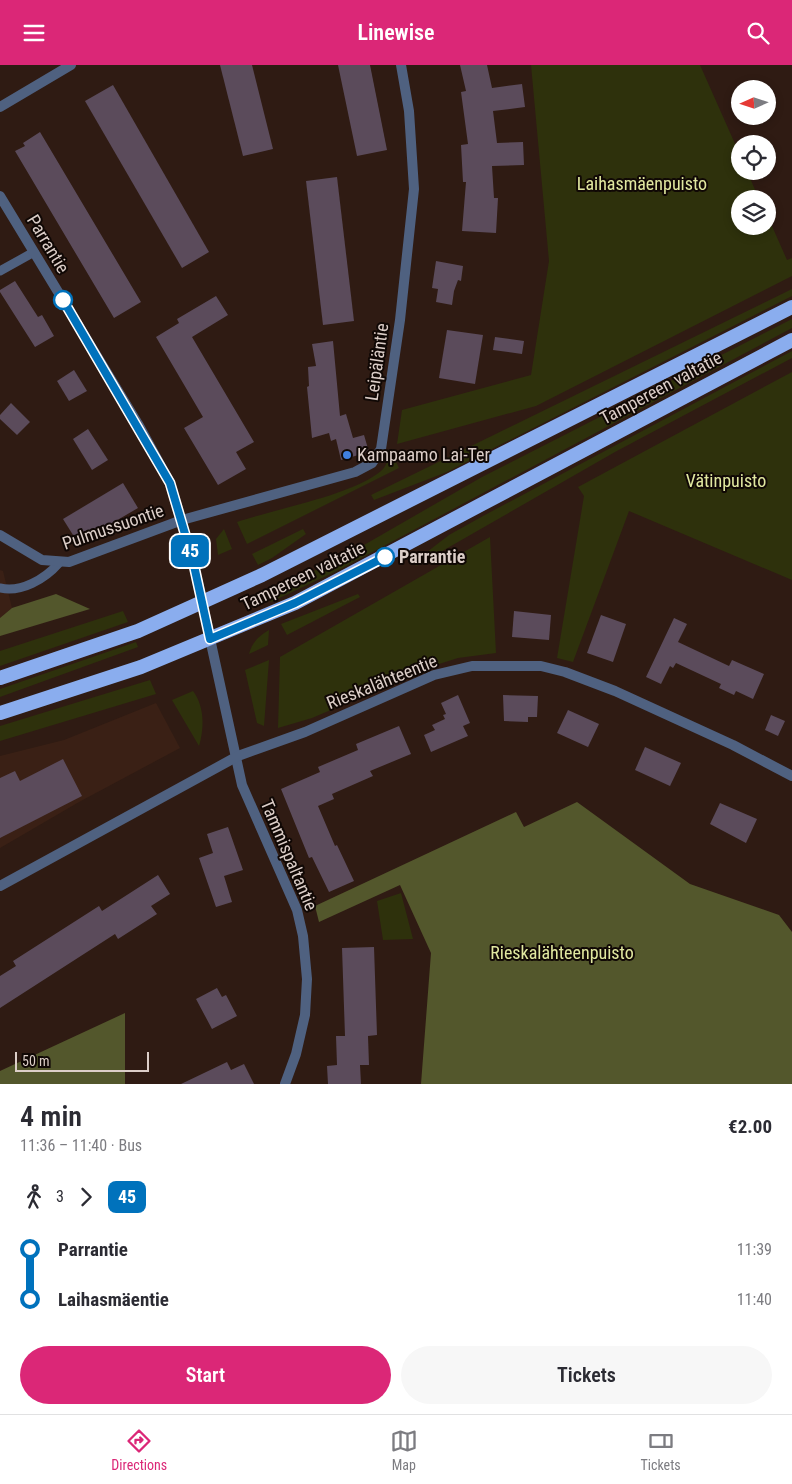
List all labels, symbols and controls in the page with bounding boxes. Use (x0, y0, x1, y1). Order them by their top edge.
icon: menu (20, 19, 48, 47)
icon: search (744, 19, 772, 47)
text: Linewise (357, 20, 435, 45)
north arrow (731, 80, 776, 125)
map controls (731, 80, 776, 235)
button: locate (731, 135, 776, 180)
park label: Laihasmäenpuisto (577, 173, 707, 194)
button: layers (731, 190, 776, 235)
street label: Parrantie (23, 211, 74, 277)
unlabelled marker (53, 290, 73, 310)
street label: Leipäläntie (361, 322, 392, 402)
street label: Tampereen valtatie (596, 347, 725, 429)
place label: Kampaamo Lai-Ter (357, 444, 491, 465)
marker: Kampaamo Lai-Ter (341, 449, 353, 461)
park label: Vätinpuisto (686, 470, 766, 491)
street label: Pulmussuontie (59, 499, 166, 554)
line badge: 45 (168, 535, 212, 567)
street label: Tampereen valtatie (237, 537, 368, 615)
text: 45 (181, 540, 199, 561)
place label: Parrantie (399, 546, 466, 567)
marker: Parrantie (375, 547, 395, 567)
street label: Rieskalähteentie (323, 650, 440, 713)
street label: Tammispaltantie (257, 796, 322, 914)
park label: Rieskalähteenpuisto (490, 942, 634, 963)
scale bar (15, 1049, 149, 1072)
text: 50 m (22, 1053, 50, 1069)
text: 4 min (20, 1100, 82, 1133)
text: €2.00 (728, 1115, 772, 1138)
text: 11:36 – 11:40 · Bus (20, 1136, 142, 1155)
icon: walk (20, 1183, 48, 1211)
icon: forward (72, 1183, 100, 1211)
text: 45 (118, 1186, 136, 1207)
text: 3 (56, 1187, 64, 1206)
text: Parrantie (58, 1238, 128, 1261)
text: 11:39 (737, 1240, 772, 1259)
text: Laihasmäentie (58, 1288, 169, 1311)
text: 11:40 (737, 1290, 772, 1309)
button: Start (20, 1346, 391, 1404)
button: Tickets (401, 1346, 772, 1404)
tab: Directions (111, 1427, 167, 1473)
tab: Map (390, 1427, 418, 1473)
tab: Tickets (640, 1427, 681, 1473)

